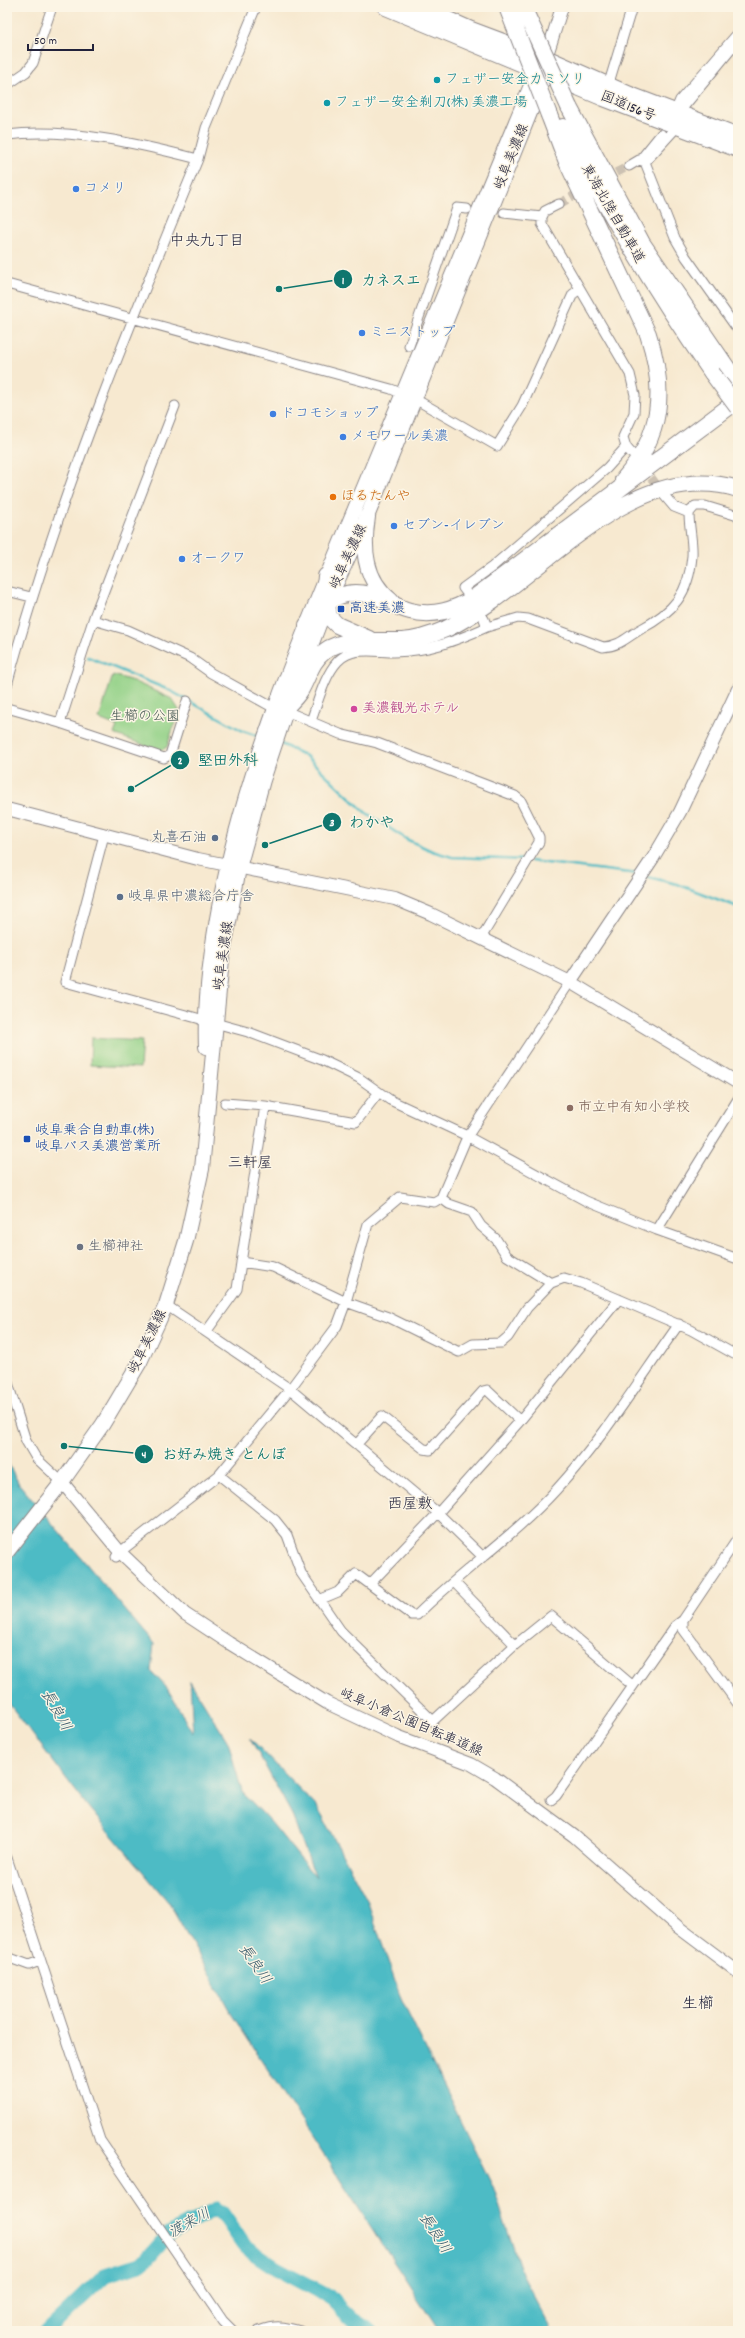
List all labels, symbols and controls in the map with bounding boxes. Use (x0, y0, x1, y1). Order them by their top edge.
scale bar (28, 26, 93, 52)
text: 50 m (34, 33, 57, 50)
place label: フェザー安全カミソリ (445, 70, 585, 90)
marker: フェザー安全カミソリ (432, 75, 442, 85)
street label: 国道156号 (597, 87, 659, 127)
place label: フェザー安全剃刀(株) 美濃工場 (335, 93, 527, 113)
marker: フェザー安全剃刀(株) 美濃工場 (322, 98, 332, 108)
street label: 岐阜美濃線 (490, 121, 534, 193)
street label: 東海北陸自動車道 (575, 161, 649, 267)
place label: コメリ (84, 179, 126, 199)
marker: コメリ (71, 184, 81, 194)
district label: 中央九丁目 (169, 231, 245, 253)
callout: カネスエ (333, 266, 429, 293)
text: カネスエ (361, 271, 421, 293)
text: 1 (342, 273, 345, 290)
place label: ミニストップ (370, 323, 455, 343)
marker: ミニストップ (357, 328, 367, 338)
place label: ドコモショップ (281, 404, 378, 424)
marker: ドコモショップ (268, 409, 278, 419)
place label: メモワール美濃 (351, 427, 448, 447)
marker: メモワール美濃 (338, 432, 348, 442)
place label: ほるたんや (341, 487, 411, 507)
marker: ほるたんや (328, 492, 338, 502)
place label: セブン-イレブン (402, 516, 505, 536)
street label: 岐阜美濃線 (325, 521, 373, 593)
marker: セブン-イレブン (389, 521, 399, 531)
place label: オークワ (190, 549, 246, 569)
marker: オークワ (177, 554, 187, 564)
place label: 高速美濃 (349, 599, 405, 619)
marker: 高速美濃 (336, 604, 346, 614)
place label: 美濃観光ホテル (362, 699, 459, 719)
marker: 美濃観光ホテル (349, 704, 359, 714)
park label: 生櫛の公園 (110, 707, 180, 727)
callout: 堅田外科 (170, 746, 266, 773)
text: 堅田外科 (198, 751, 258, 773)
text: 2 (177, 753, 183, 770)
callout: わかや (322, 808, 403, 835)
text: わかや (349, 813, 395, 835)
text: 3 (329, 815, 335, 832)
place label: 丸喜石油 (151, 828, 207, 848)
marker: 丸喜石油 (210, 833, 220, 843)
place label: 岐阜県中濃総合庁舎 (128, 887, 254, 907)
marker: 岐阜県中濃総合庁舎 (115, 892, 125, 902)
street label: 岐阜美濃線 (209, 920, 239, 992)
place label: 市立中有知小学校 (578, 1098, 690, 1118)
marker: 市立中有知小学校 (565, 1103, 575, 1113)
place label: 岐阜乗合自動車(株) 岐阜バス美濃営業所 (35, 1121, 161, 1157)
marker: 岐阜乗合自動車(株) 岐阜バス美濃営業所 (22, 1134, 32, 1144)
district label: 三軒屋 (227, 1153, 273, 1175)
place label: 生櫛神社 (88, 1237, 144, 1257)
marker: 生櫛神社 (75, 1242, 85, 1252)
street label: 岐阜美濃線 (124, 1306, 172, 1378)
callout: お好み焼き とんぼ (134, 1440, 294, 1467)
text: お好み焼き とんぼ (162, 1445, 287, 1467)
text: 4 (142, 1447, 147, 1464)
district label: 西屋敷 (387, 1494, 433, 1516)
street label: 岐阜小倉公園自転車道線 (336, 1684, 486, 1762)
water label: 長良川 (34, 1686, 76, 1736)
water label: 長良川 (232, 1940, 276, 1990)
district label: 生櫛 (682, 1993, 714, 2016)
water label: 渡来川 (165, 2203, 215, 2245)
water label: 長良川 (413, 2209, 455, 2259)

